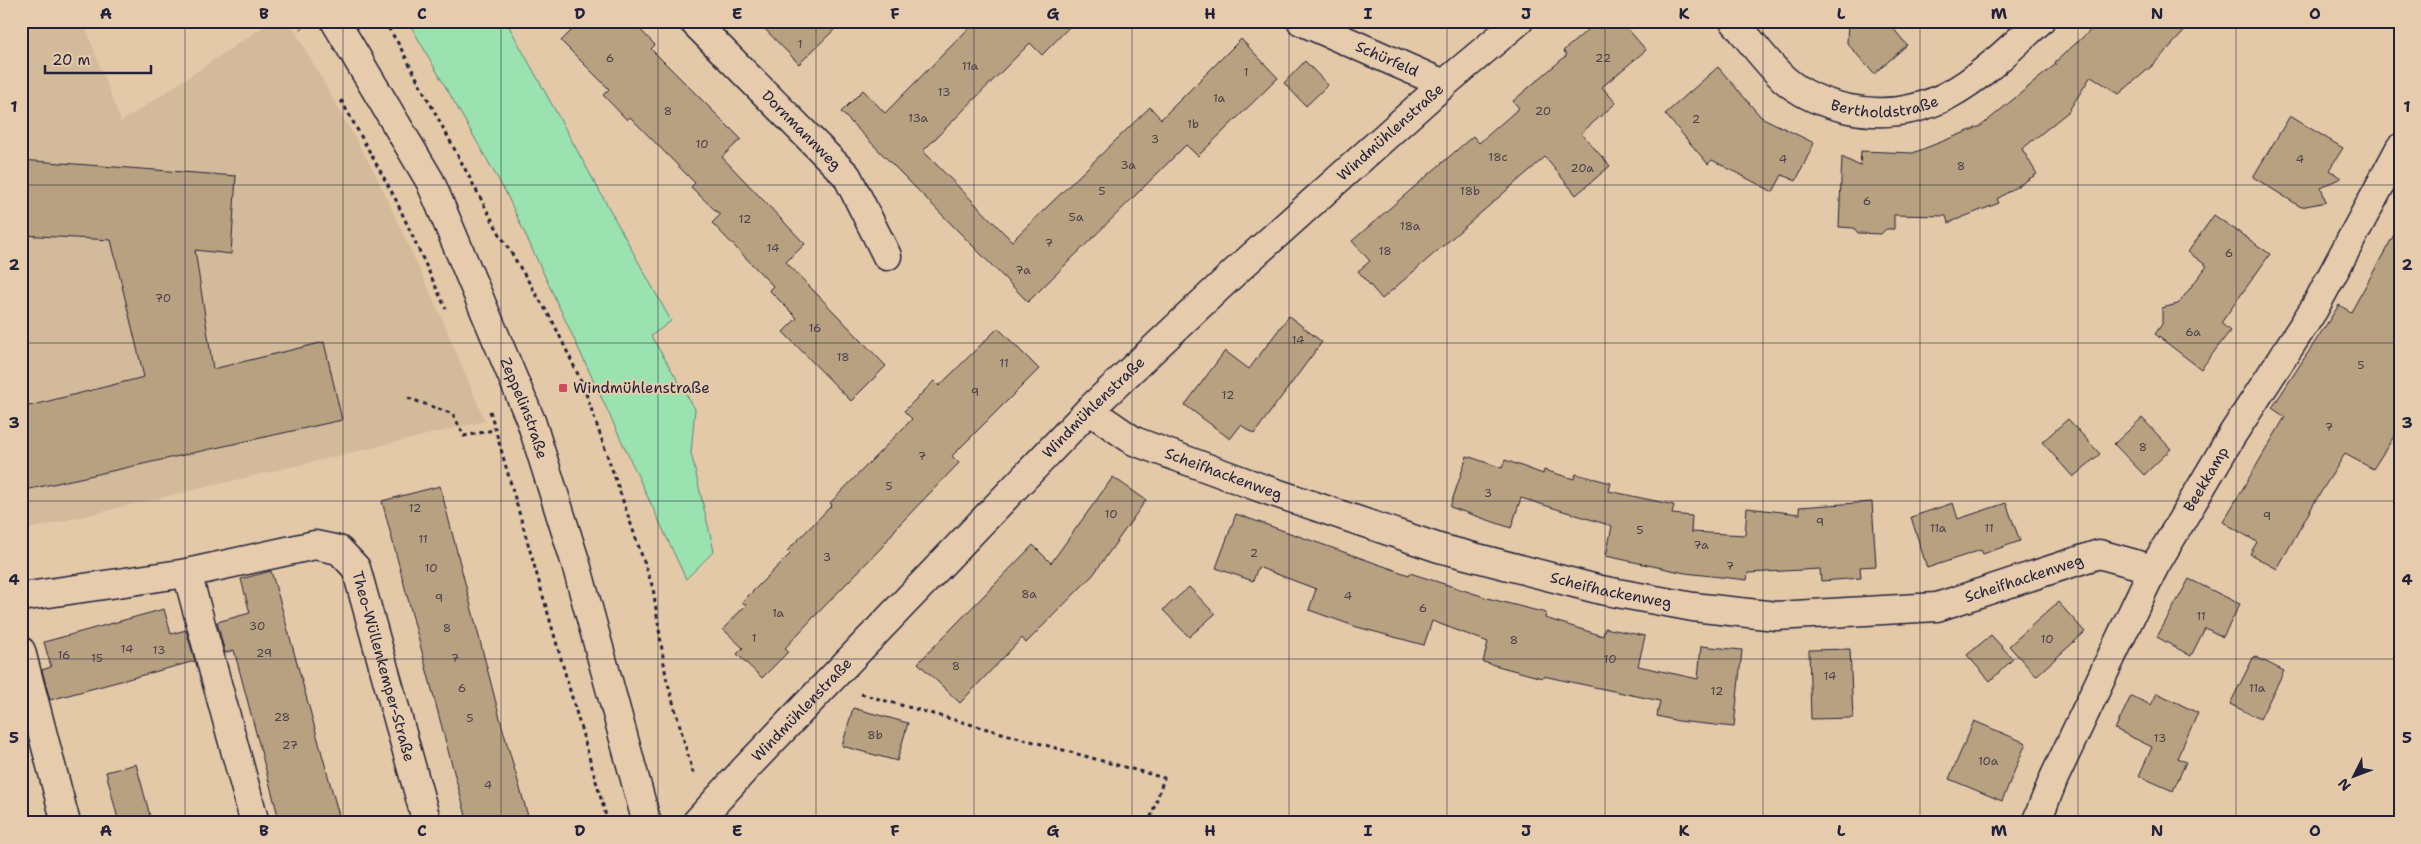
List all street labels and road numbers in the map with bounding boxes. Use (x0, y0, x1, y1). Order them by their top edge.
street label: Schürfeld (1352, 36, 1422, 82)
street label: Windmühlenstraße (1333, 79, 1448, 185)
street label: Dornmannweg (757, 86, 846, 175)
street label: Bertholdstraße (1828, 91, 1942, 122)
street label: Windmühlenstraße (1038, 352, 1149, 463)
street label: Zeppelinstraße (495, 354, 552, 461)
street label: Scheifhackenweg (1162, 443, 1285, 504)
street label: Beekkamp (2179, 443, 2233, 516)
street label: Scheifhackenweg (1962, 550, 2086, 607)
street label: Scheifhackenweg (1548, 567, 1673, 613)
street label: Theo-Wüllenkemper-Straße (347, 569, 419, 764)
street label: Windmühlenstraße (747, 653, 856, 766)

